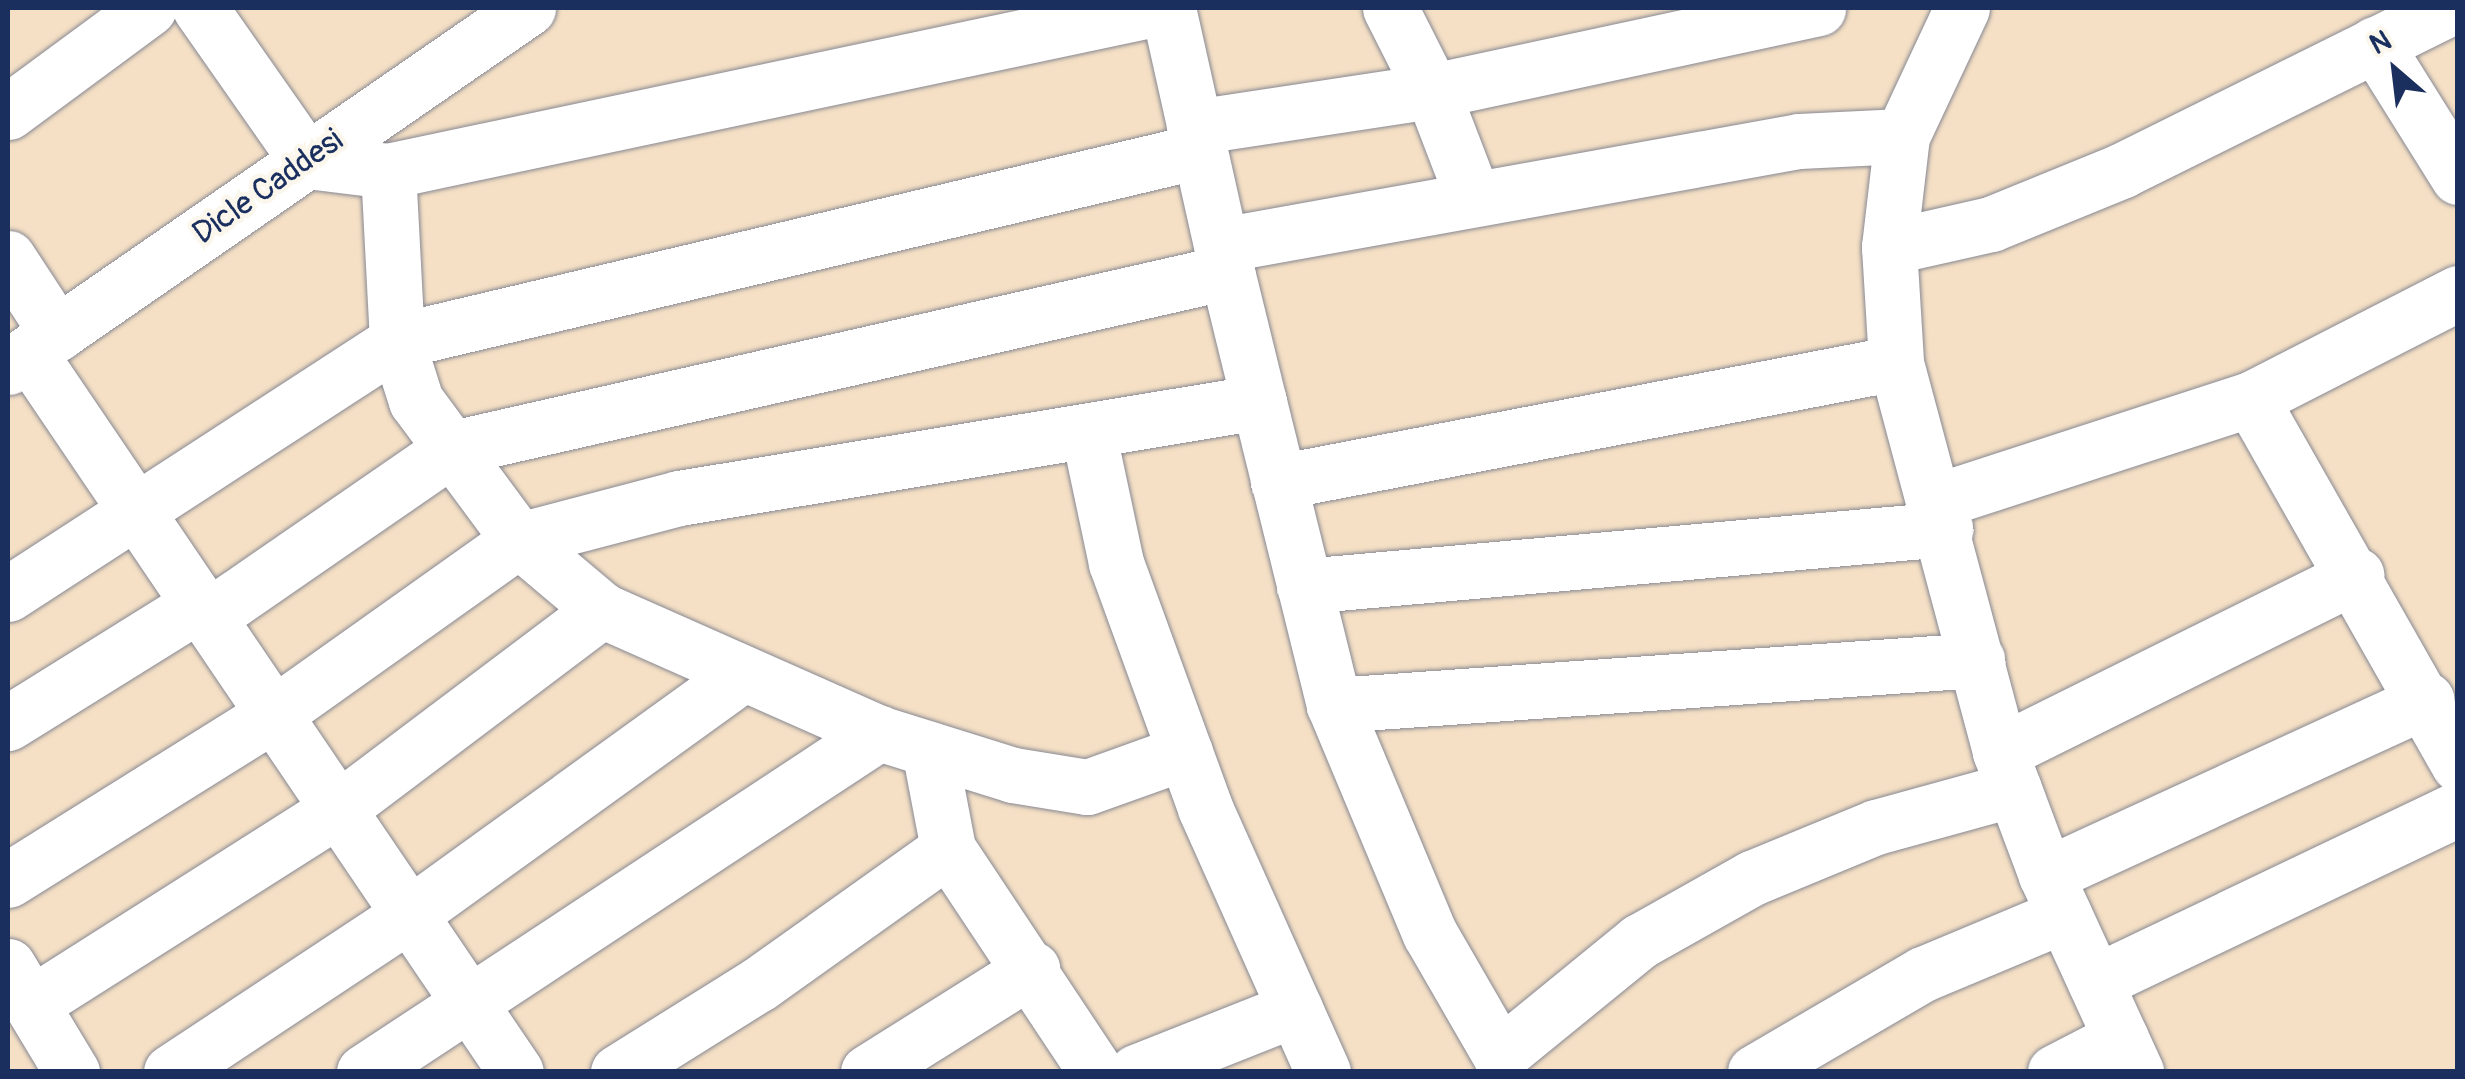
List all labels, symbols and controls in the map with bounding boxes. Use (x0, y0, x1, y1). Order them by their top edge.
north arrow (2345, 20, 2445, 120)
text: N (2364, 23, 2397, 63)
street label: Dicle Caddesi (186, 121, 350, 253)

